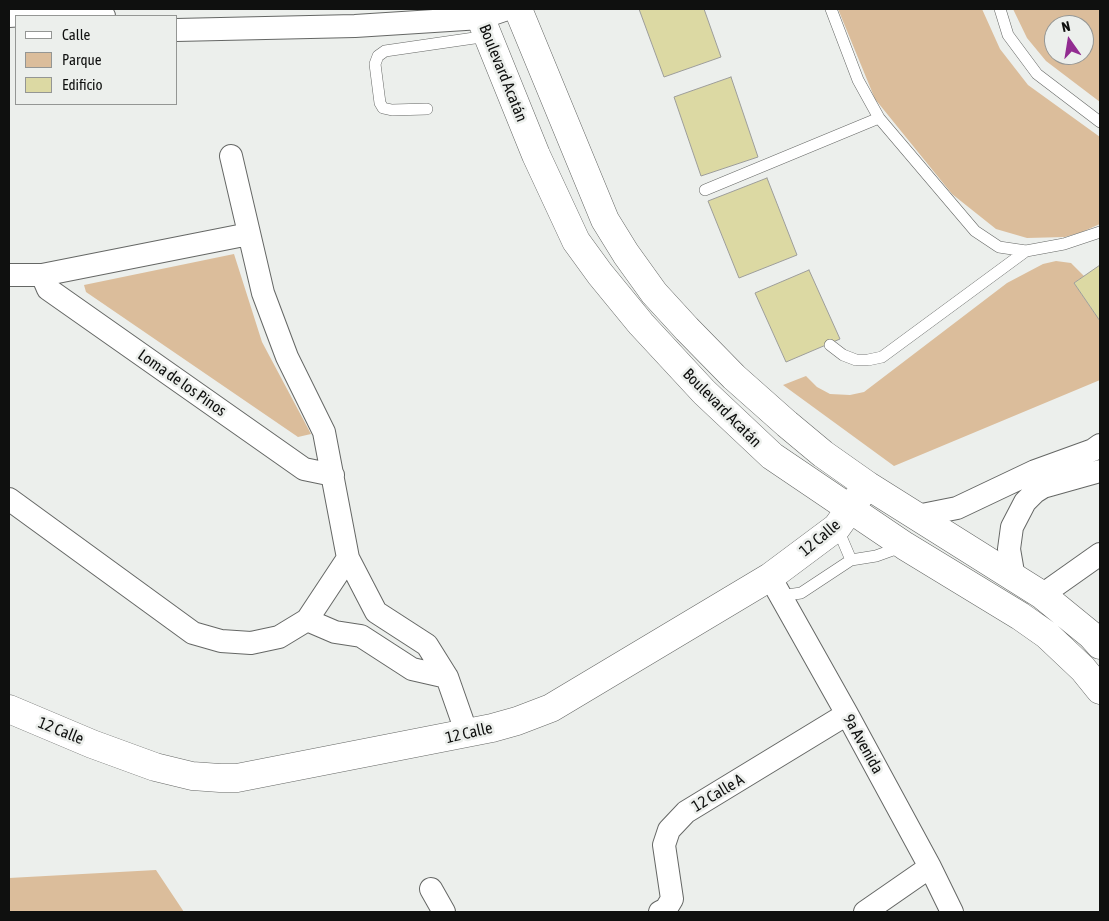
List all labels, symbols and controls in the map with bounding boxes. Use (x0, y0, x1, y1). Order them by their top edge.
legend (15, 15, 178, 105)
north arrow (1044, 15, 1094, 65)
text: N (1060, 18, 1072, 35)
street label: Boulevard Acatán (475, 21, 531, 125)
text: Calle (62, 26, 90, 43)
text: Parque (62, 51, 102, 68)
text: Edificio (62, 76, 103, 93)
street label: Loma de los Pinos (134, 345, 230, 421)
street label: Boulevard Acatán (679, 365, 765, 451)
street label: 12 Calle (796, 515, 844, 561)
street label: 9a Avenida (839, 711, 887, 777)
street label: 12 Calle (35, 713, 87, 749)
street label: 12 Calle (444, 718, 494, 748)
street label: 12 Calle A (688, 770, 748, 816)

